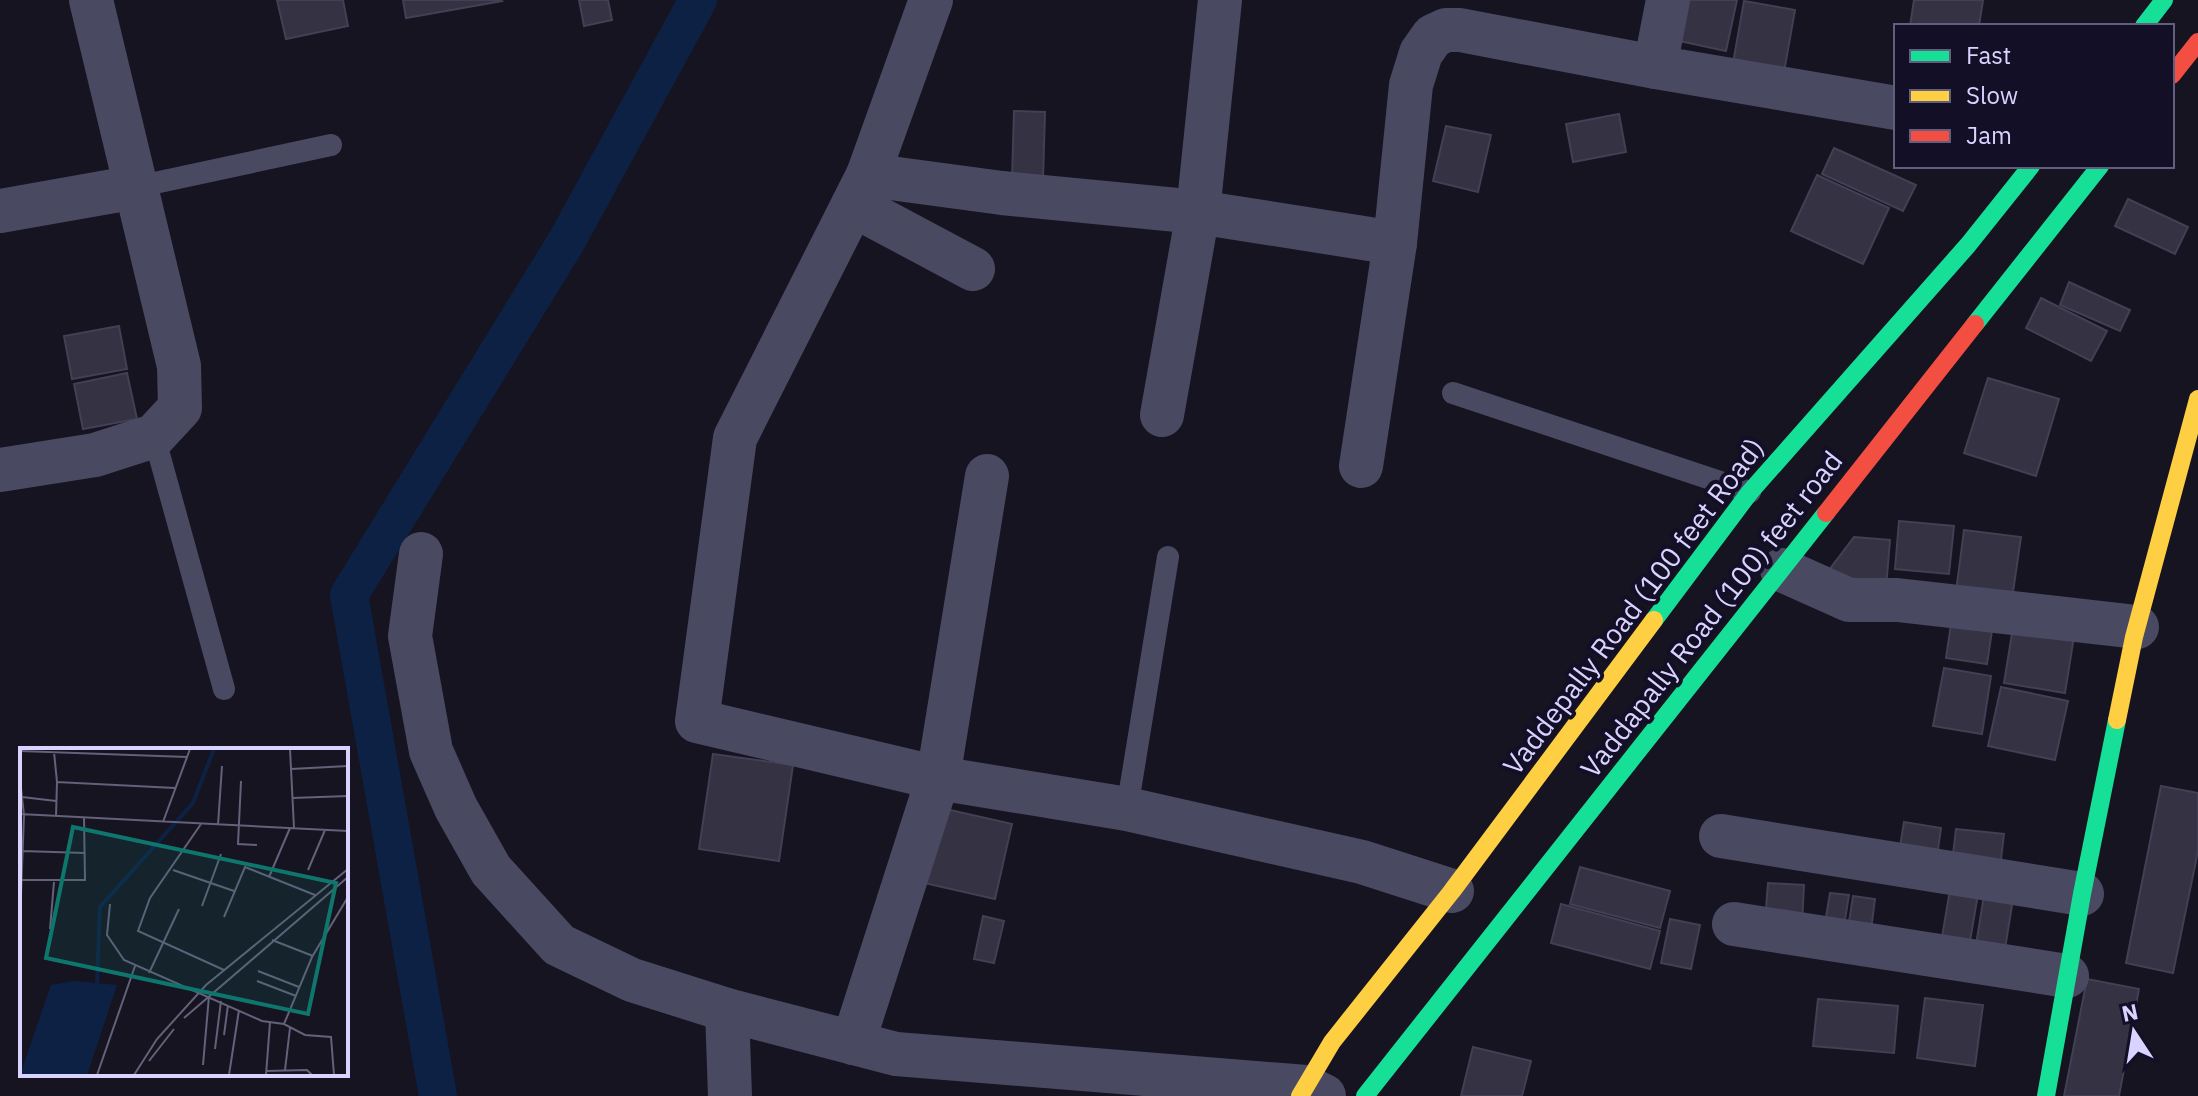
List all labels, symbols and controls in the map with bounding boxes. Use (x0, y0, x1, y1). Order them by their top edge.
legend (1894, 24, 2174, 168)
text: Fast (1966, 39, 2011, 71)
text: Slow (1966, 79, 2018, 111)
text: Jam (1966, 119, 2012, 151)
street label: Vaddepally Road (100 feet Road) (1494, 430, 1772, 782)
street label: Vaddapally Road (100) feet road (1572, 443, 1850, 785)
inset map (20, 748, 348, 1076)
north arrow (2094, 992, 2174, 1072)
text: N (2119, 996, 2141, 1028)

